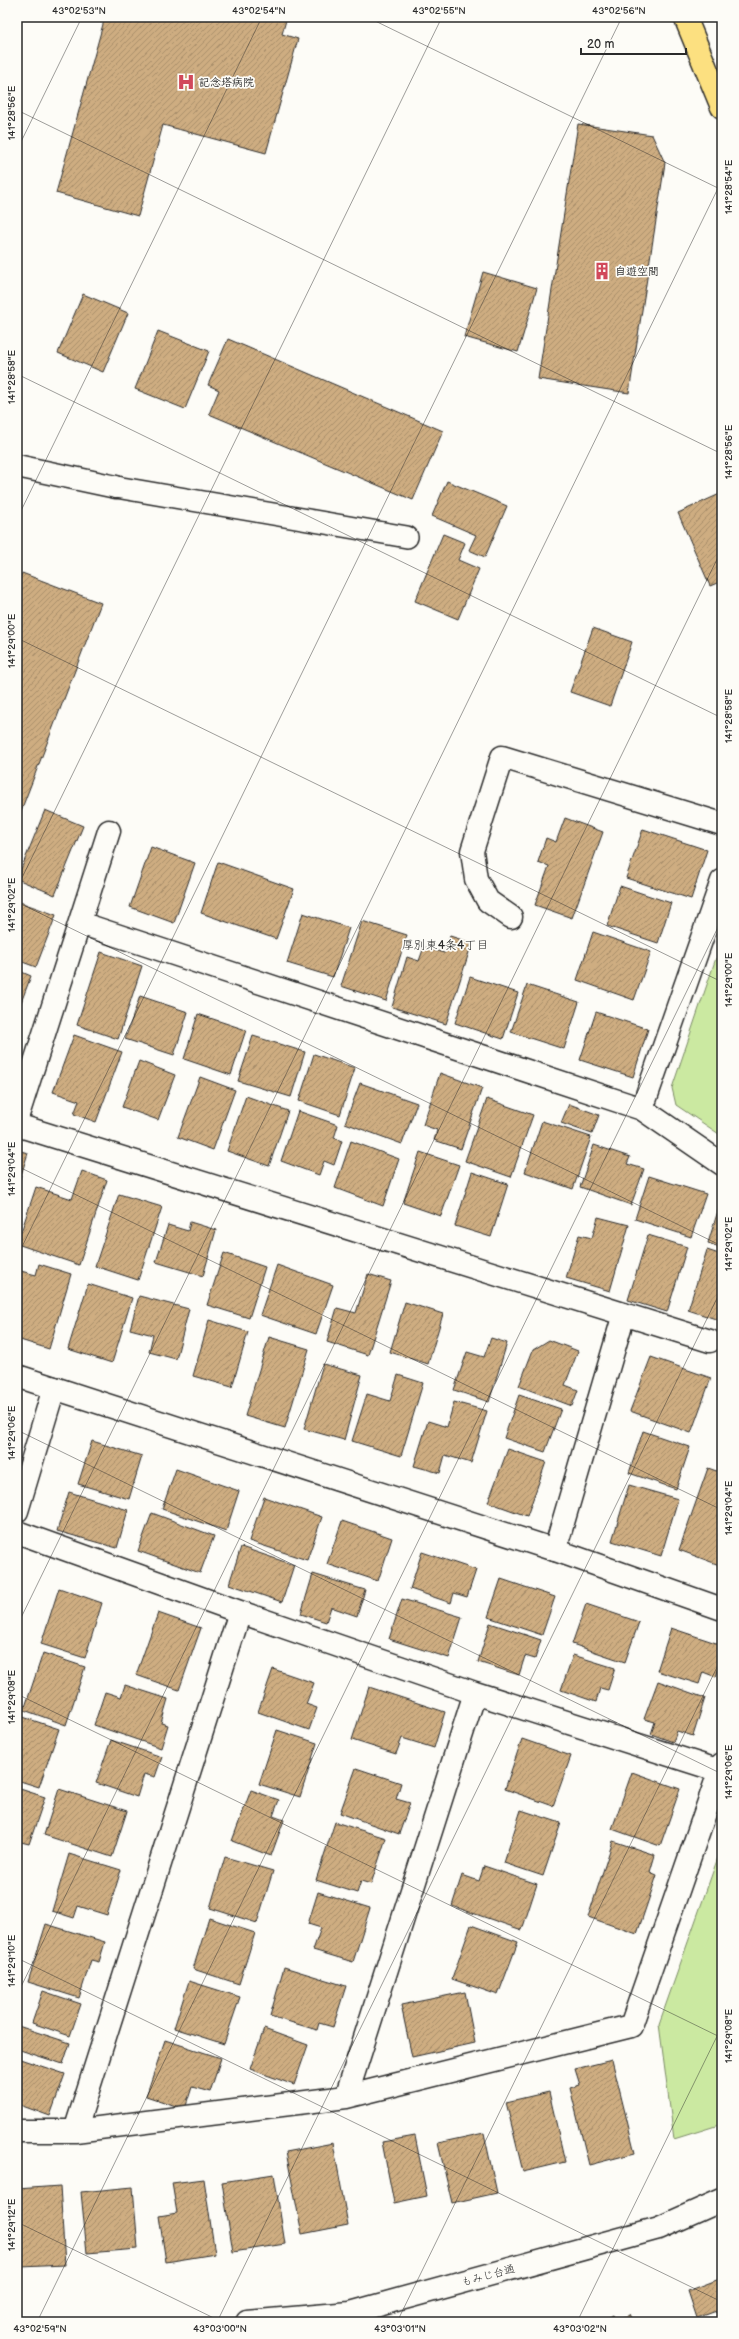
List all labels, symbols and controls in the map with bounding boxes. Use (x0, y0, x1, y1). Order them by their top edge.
text: 43°02'53"N (52, 5, 106, 17)
text: 43°02'54"N (232, 5, 286, 17)
text: 43°02'55"N (412, 5, 466, 17)
text: 43°02'56"N (592, 5, 646, 17)
scale bar (581, 30, 686, 56)
text: 20 m (587, 37, 614, 52)
hospital icon: 記念塔病院 (176, 72, 196, 92)
place label: 記念塔病院 (199, 76, 254, 89)
text: 141°28'56"E (6, 85, 18, 140)
text: 141°28'54"E (723, 159, 735, 214)
building icon: 自遊空間 (592, 261, 612, 281)
place label: 自遊空間 (615, 265, 659, 278)
text: 141°28'58"E (6, 349, 18, 404)
text: 141°28'56"E (723, 424, 735, 479)
text: 141°29'00"E (6, 613, 18, 668)
text: 141°28'58"E (723, 688, 735, 743)
text: 141°29'02"E (6, 877, 18, 932)
district label: 厚別東4条4丁目 (402, 938, 488, 953)
text: 141°29'00"E (723, 952, 735, 1007)
text: 141°29'04"E (6, 1141, 18, 1196)
text: 141°29'02"E (723, 1216, 735, 1271)
text: 141°29'06"E (6, 1405, 18, 1460)
text: 141°29'04"E (723, 1480, 735, 1535)
text: 141°29'08"E (6, 1669, 18, 1724)
text: 141°29'06"E (723, 1744, 735, 1799)
text: 141°29'10"E (6, 1934, 18, 1987)
text: 141°29'08"E (723, 2008, 735, 2063)
text: 141°29'12"E (6, 2198, 18, 2251)
street label: もみじ台通 (460, 2262, 516, 2289)
text: 43°02'59"N (13, 2323, 67, 2335)
text: 43°03'00"N (193, 2323, 247, 2335)
text: 43°03'01"N (374, 2323, 426, 2335)
text: 43°03'02"N (553, 2323, 607, 2335)

